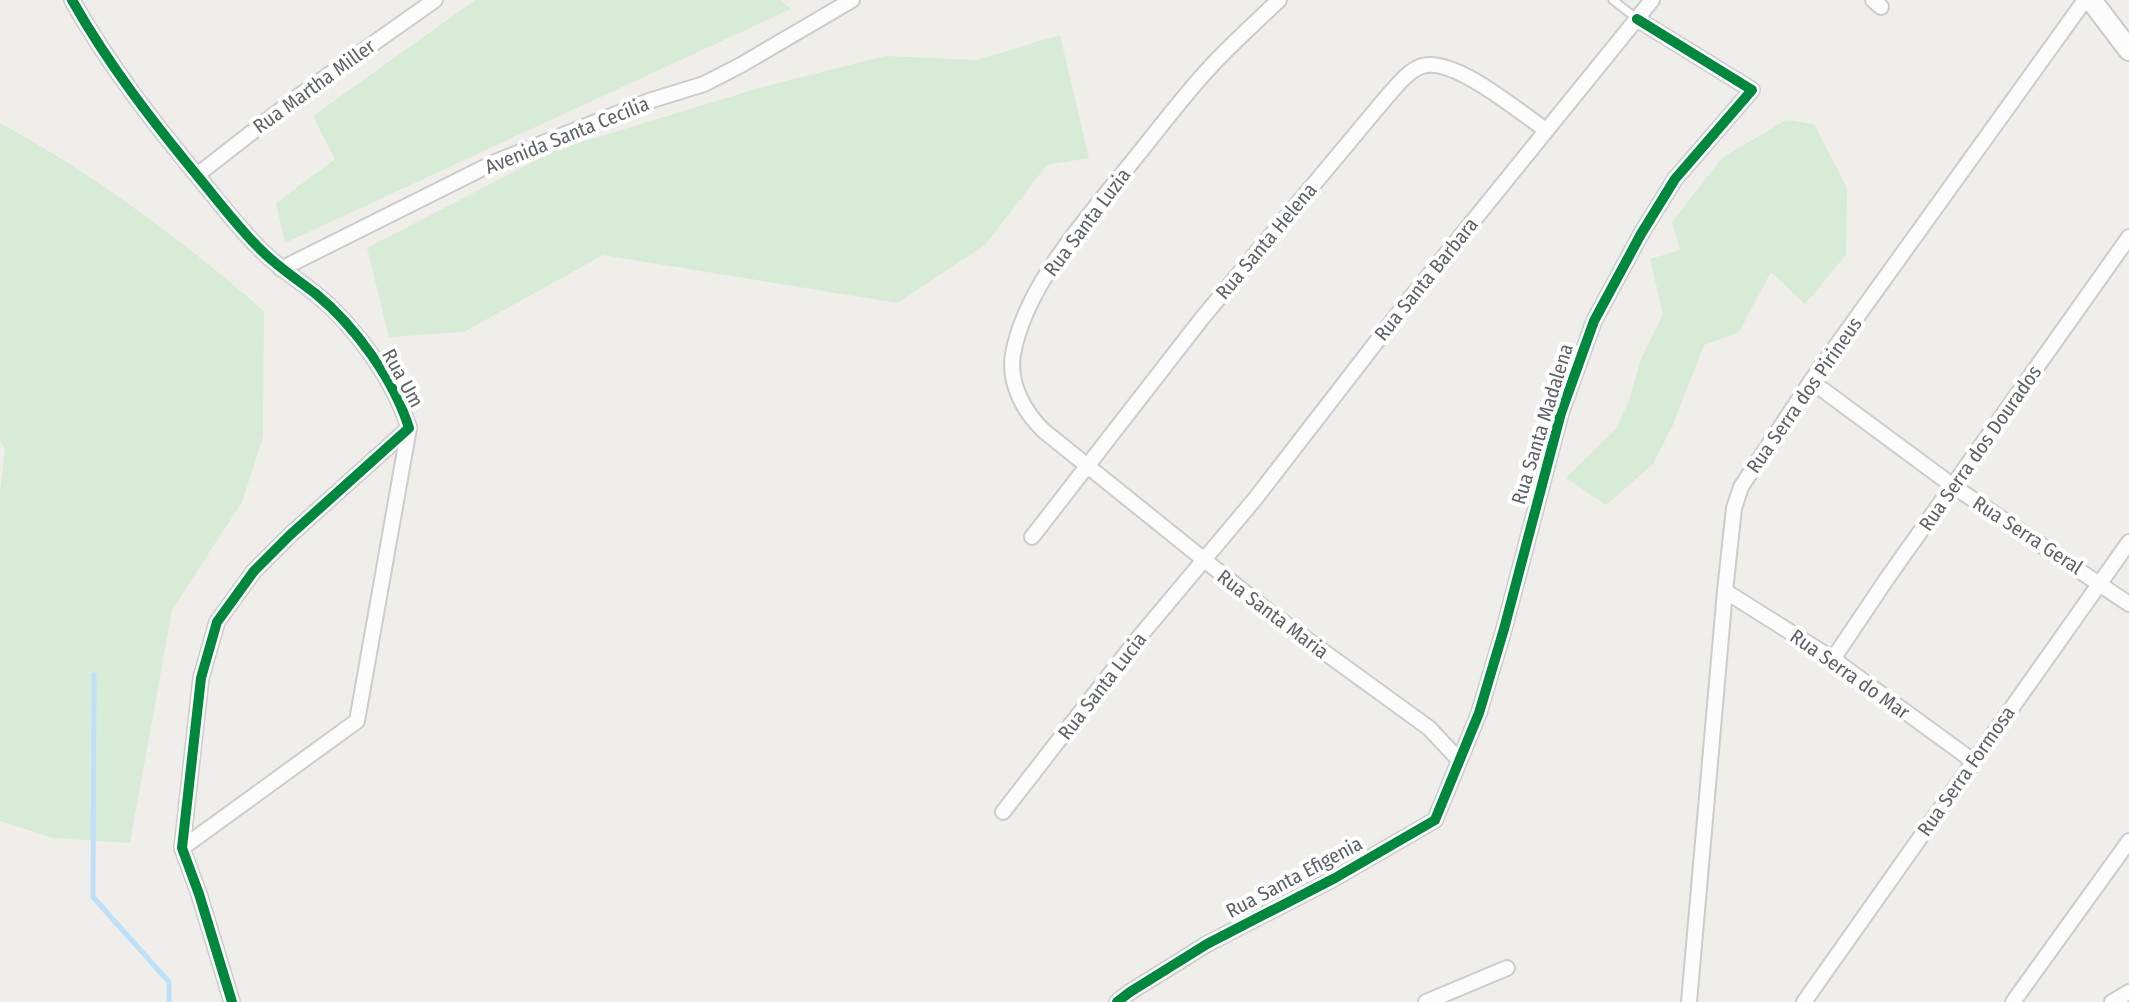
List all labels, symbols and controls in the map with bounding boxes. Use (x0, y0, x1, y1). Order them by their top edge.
street label: Rua Martha Miller (248, 34, 380, 138)
street label: Avenida Santa Cecília (481, 91, 653, 179)
street label: Rua Santa Luzia (1039, 163, 1135, 281)
street label: Rua Santa Helena (1210, 178, 1322, 304)
street label: Rua Santa Barbara (1369, 213, 1483, 345)
street label: Rua Serra dos Pirineus (1741, 312, 1867, 478)
street label: Rua Santa Madalena (1506, 341, 1578, 507)
street label: Rua Um (377, 345, 429, 411)
street label: Rua Serra dos Dourados (1914, 361, 2046, 535)
street label: Rua Serra Geral (1969, 491, 2087, 579)
street label: Rua Santa Maria (1213, 564, 1333, 664)
street label: Rua Serra do Mar (1786, 624, 1914, 724)
street label: Rua Santa Lucia (1053, 628, 1151, 744)
street label: Rua Serra Formosa (1912, 701, 2020, 841)
street label: Rua Santa Efigenia (1222, 831, 1366, 923)

